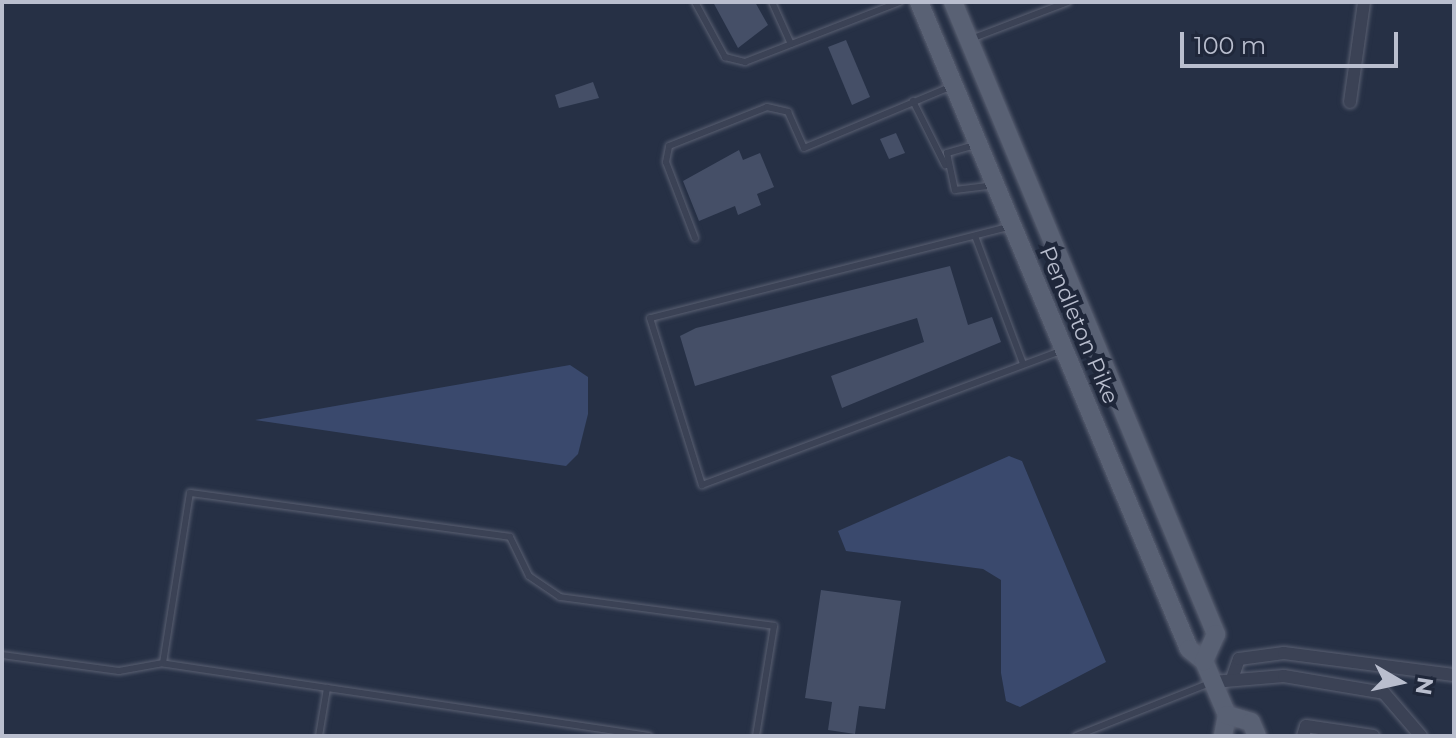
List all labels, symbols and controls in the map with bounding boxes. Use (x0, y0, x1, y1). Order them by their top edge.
scale bar (1184, 16, 1402, 66)
text: 100 m (1194, 31, 1266, 60)
street label: Pendleton Pike (1034, 242, 1124, 408)
north arrow (1360, 642, 1440, 722)
text: N (1409, 675, 1439, 697)

